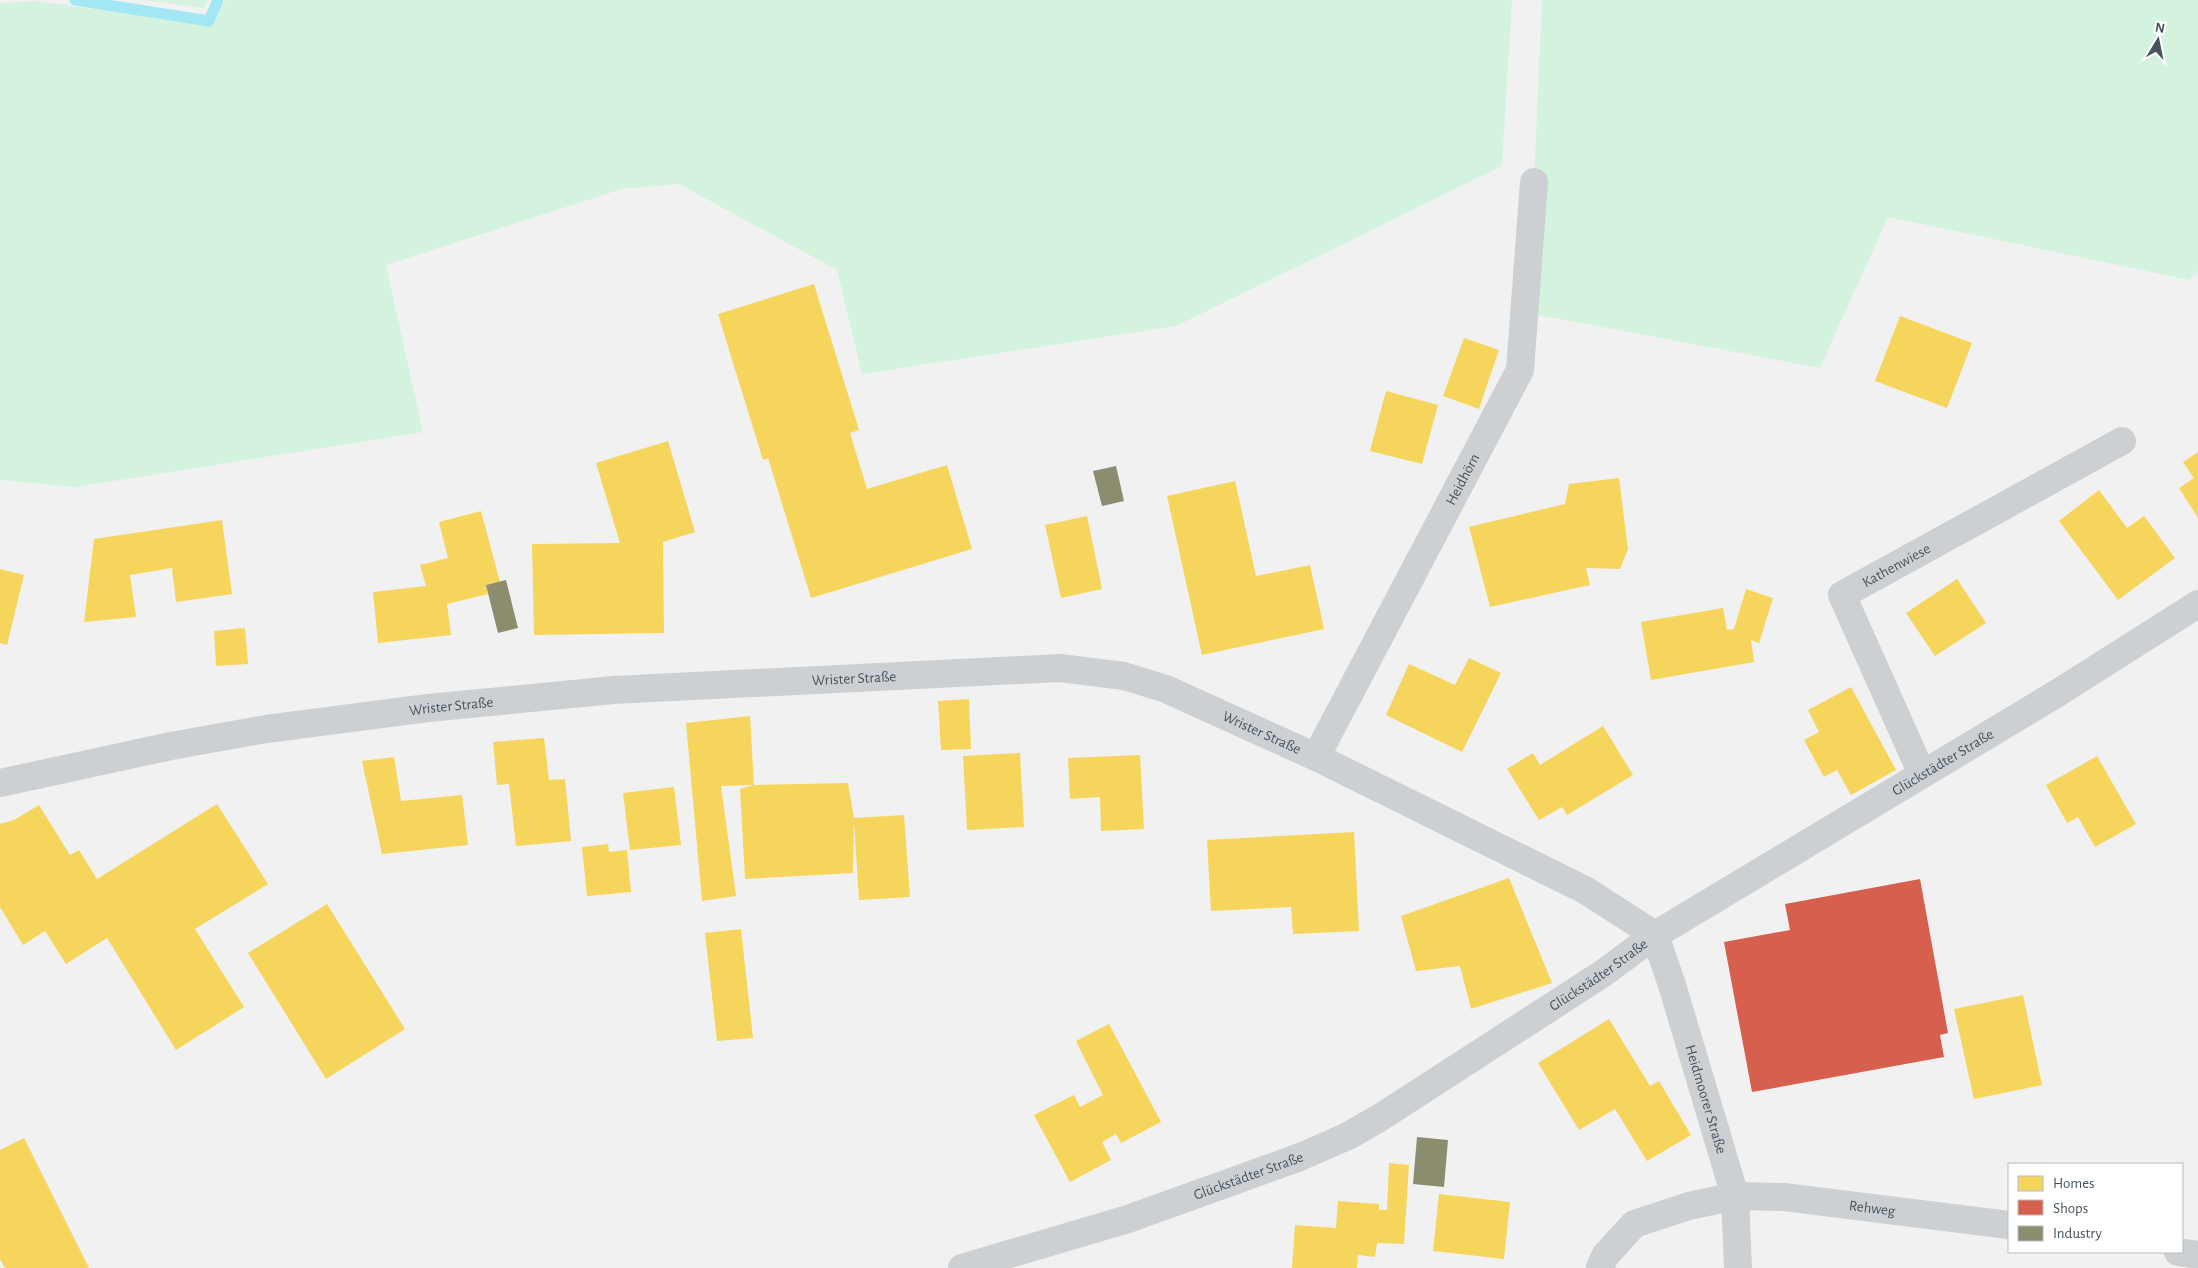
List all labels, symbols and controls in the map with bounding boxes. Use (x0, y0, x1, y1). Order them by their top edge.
north arrow (2133, 15, 2183, 65)
text: N (2154, 20, 2166, 36)
street label: Heidhörn (1443, 451, 1482, 507)
street label: Kathenwiese (1860, 540, 1933, 590)
street label: Wrister Straße (812, 669, 897, 688)
street label: Wrister Straße (408, 694, 494, 718)
street label: Wrister Straße (1220, 708, 1304, 757)
street label: Glückstädter Straße (1889, 726, 1996, 798)
street label: Glückstädter Straße (1546, 936, 1650, 1014)
street label: Heidmoorer Straße (1683, 1043, 1729, 1155)
street label: Glückstädter Straße (1191, 1149, 1305, 1202)
legend (2008, 1163, 2183, 1253)
text: Homes (2053, 1176, 2095, 1191)
street label: Rehweg (1848, 1198, 1897, 1218)
text: Shops (2053, 1201, 2088, 1216)
text: Industry (2053, 1226, 2102, 1241)

